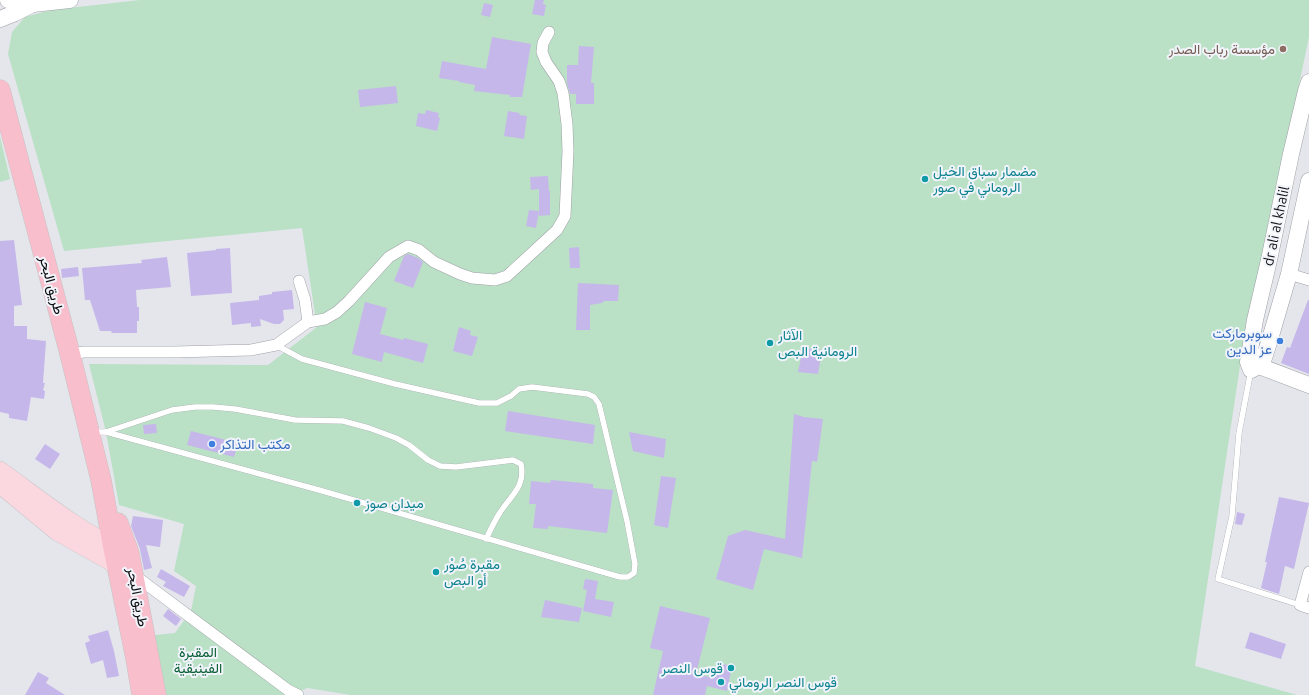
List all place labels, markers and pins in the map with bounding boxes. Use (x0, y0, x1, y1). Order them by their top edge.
place label: مؤسسة رباب الصدر (1168, 41, 1275, 58)
marker: مؤسسة رباب الصدر (1278, 44, 1288, 54)
place label: مضمار سباق الخيل الروماني في صور (932, 163, 1036, 199)
marker: مضمار سباق الخيل الروماني في صور (920, 174, 930, 184)
place label: سوبرماركت عز الدين (1212, 325, 1272, 358)
place label: الآثار الرومانية البص (777, 327, 857, 360)
marker: سوبرماركت عز الدين (1275, 336, 1285, 346)
marker: الآثار الرومانية البص (765, 338, 775, 348)
place label: مكتب التذاكر (219, 436, 290, 453)
marker: مكتب التذاكر (207, 439, 217, 449)
place label: ميدان صوز (364, 495, 424, 512)
marker: ميدان صوز (352, 498, 362, 508)
place label: مقبرة صُوْر أو البص (443, 556, 500, 589)
marker: مقبرة صُوْر أو البص (431, 567, 441, 577)
place label: قوس النصر (660, 660, 723, 677)
marker: قوس النصر (726, 663, 736, 673)
place label: قوس النصر الروماني (729, 674, 837, 694)
marker: قوس النصر الروماني (716, 677, 726, 687)

